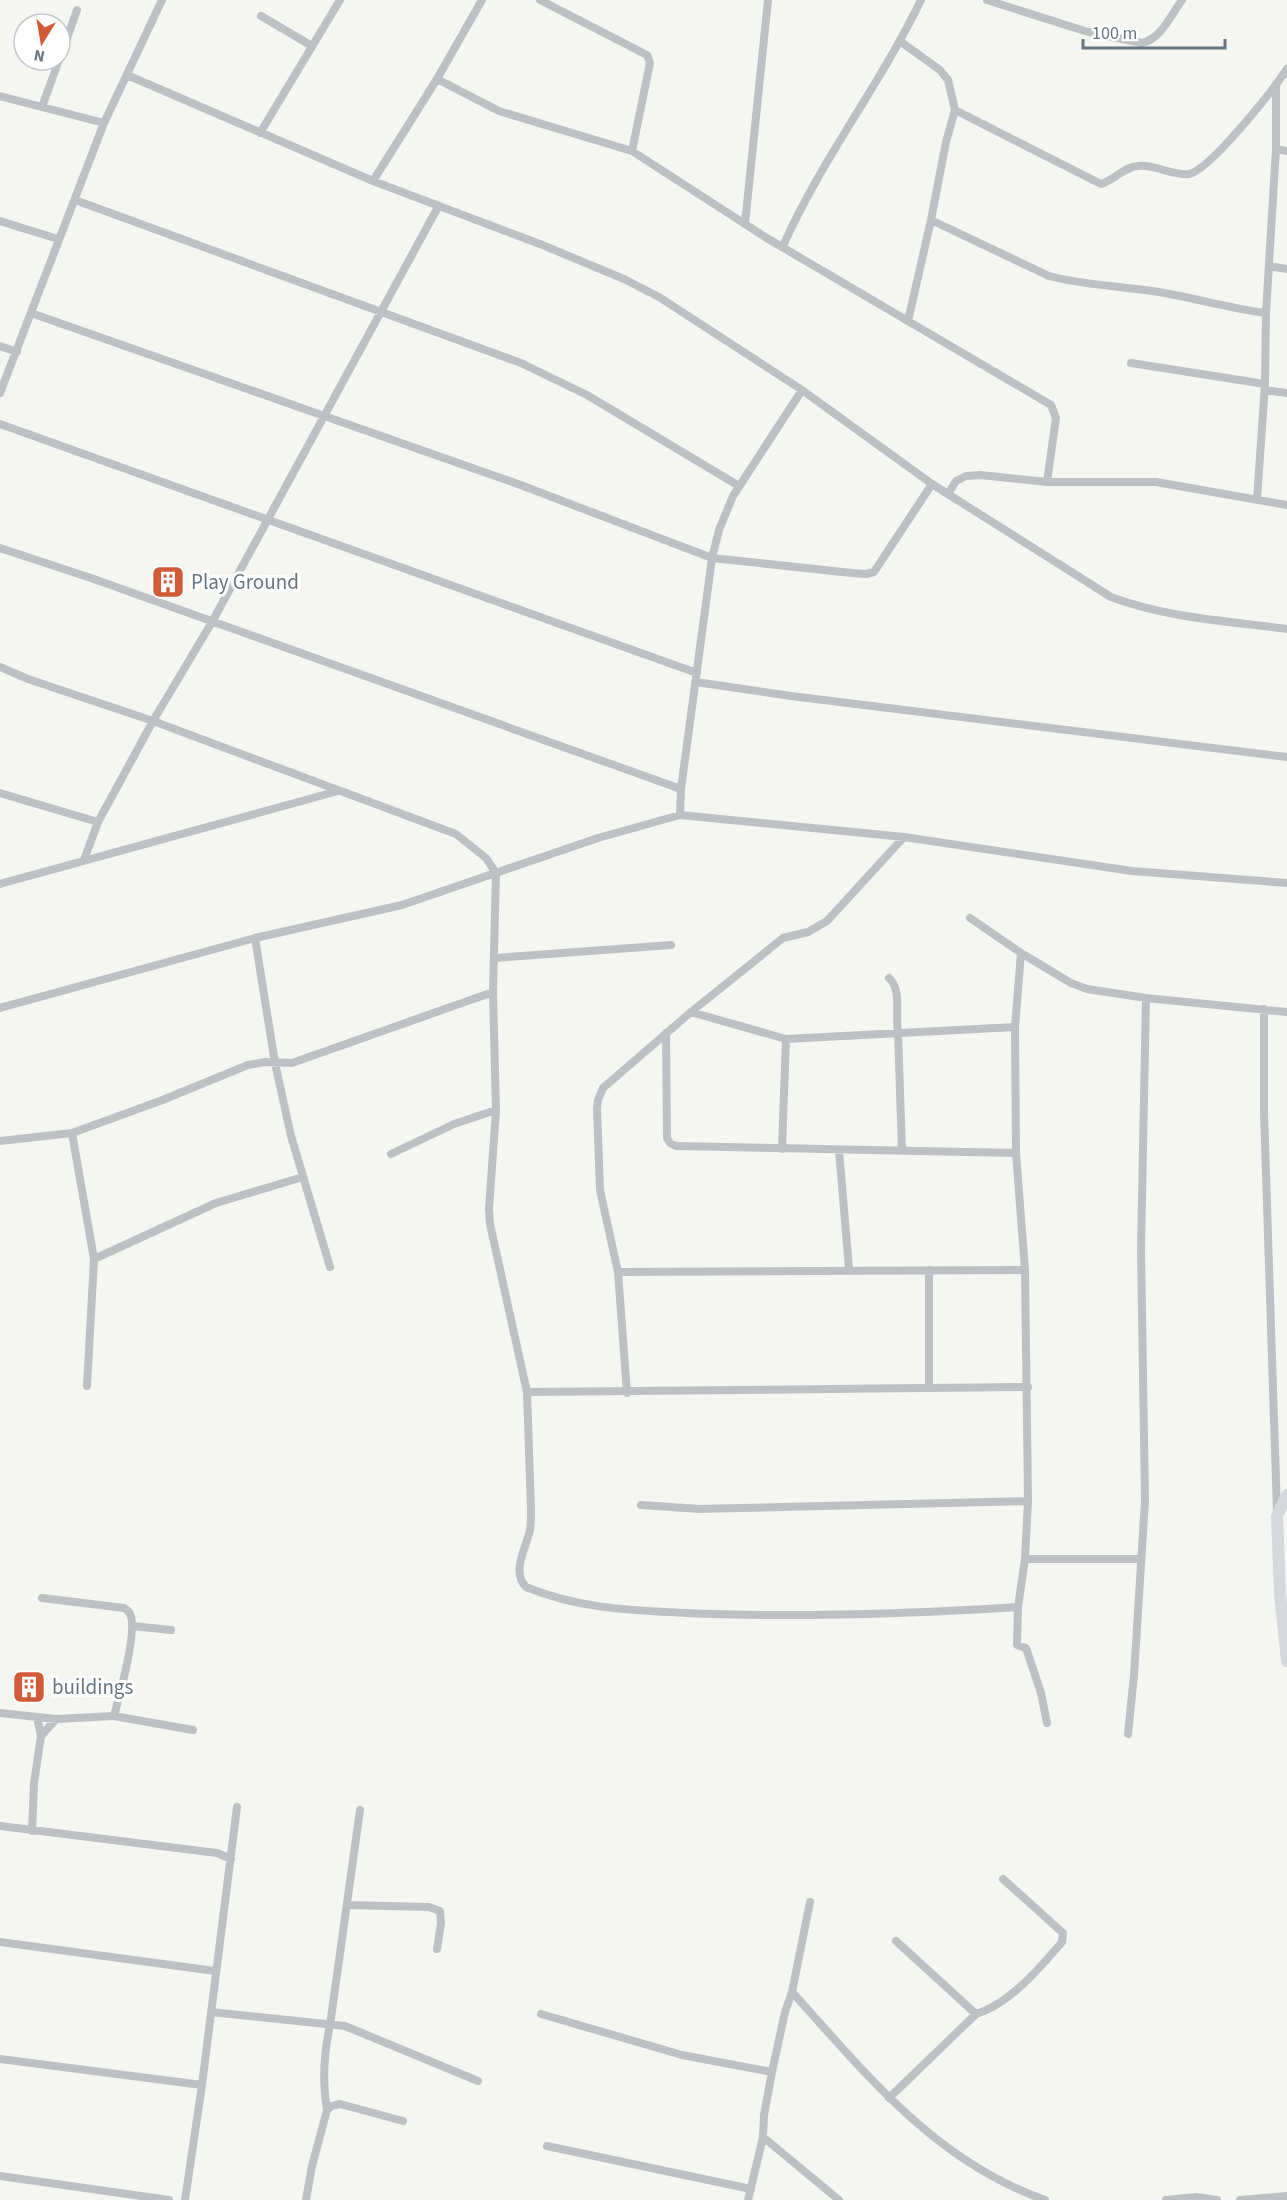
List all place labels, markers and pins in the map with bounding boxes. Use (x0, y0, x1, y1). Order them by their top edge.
building icon: Play Ground (150, 564, 186, 600)
place label: Play Ground (191, 567, 299, 597)
building icon: buildings (11, 1669, 47, 1705)
place label: buildings (52, 1672, 133, 1702)

